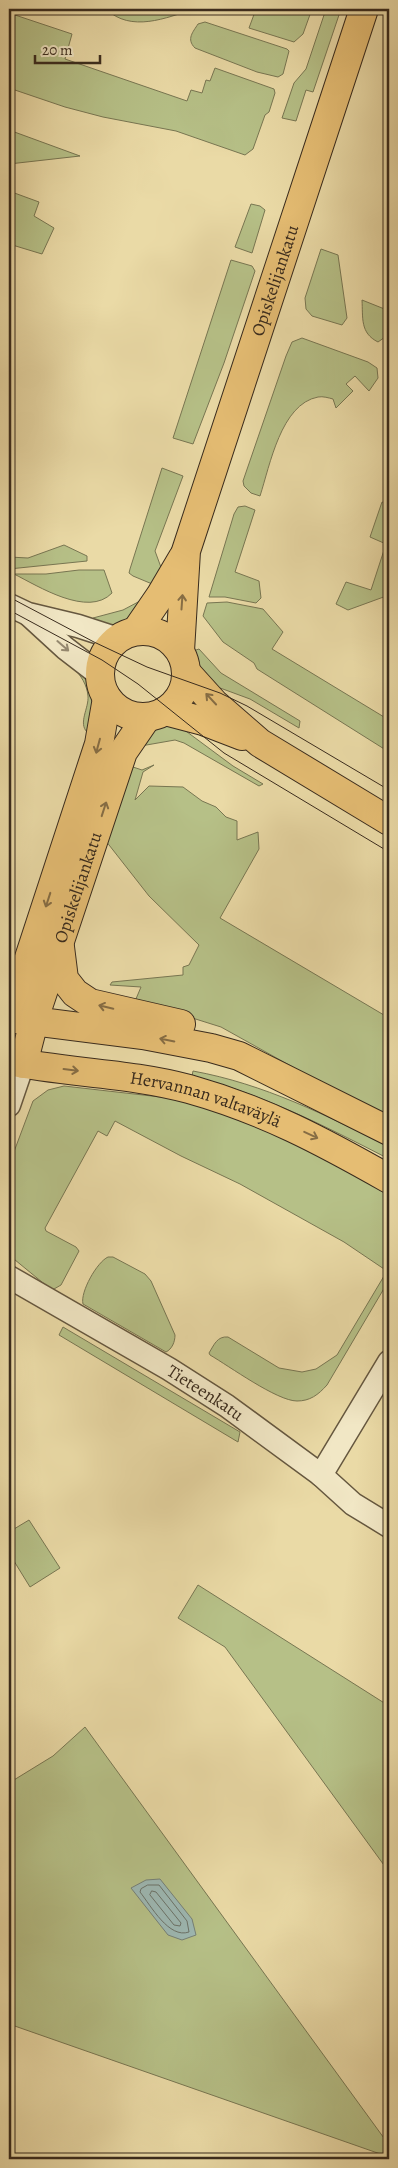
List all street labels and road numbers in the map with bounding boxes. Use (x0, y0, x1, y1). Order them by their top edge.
street label: Opiskelijankatu (245, 221, 304, 339)
street label: Opiskelijankatu (48, 828, 108, 946)
street label: Hervannan valtaväylä (128, 1066, 286, 1134)
street label: Tieteenkatu (162, 1359, 249, 1427)

